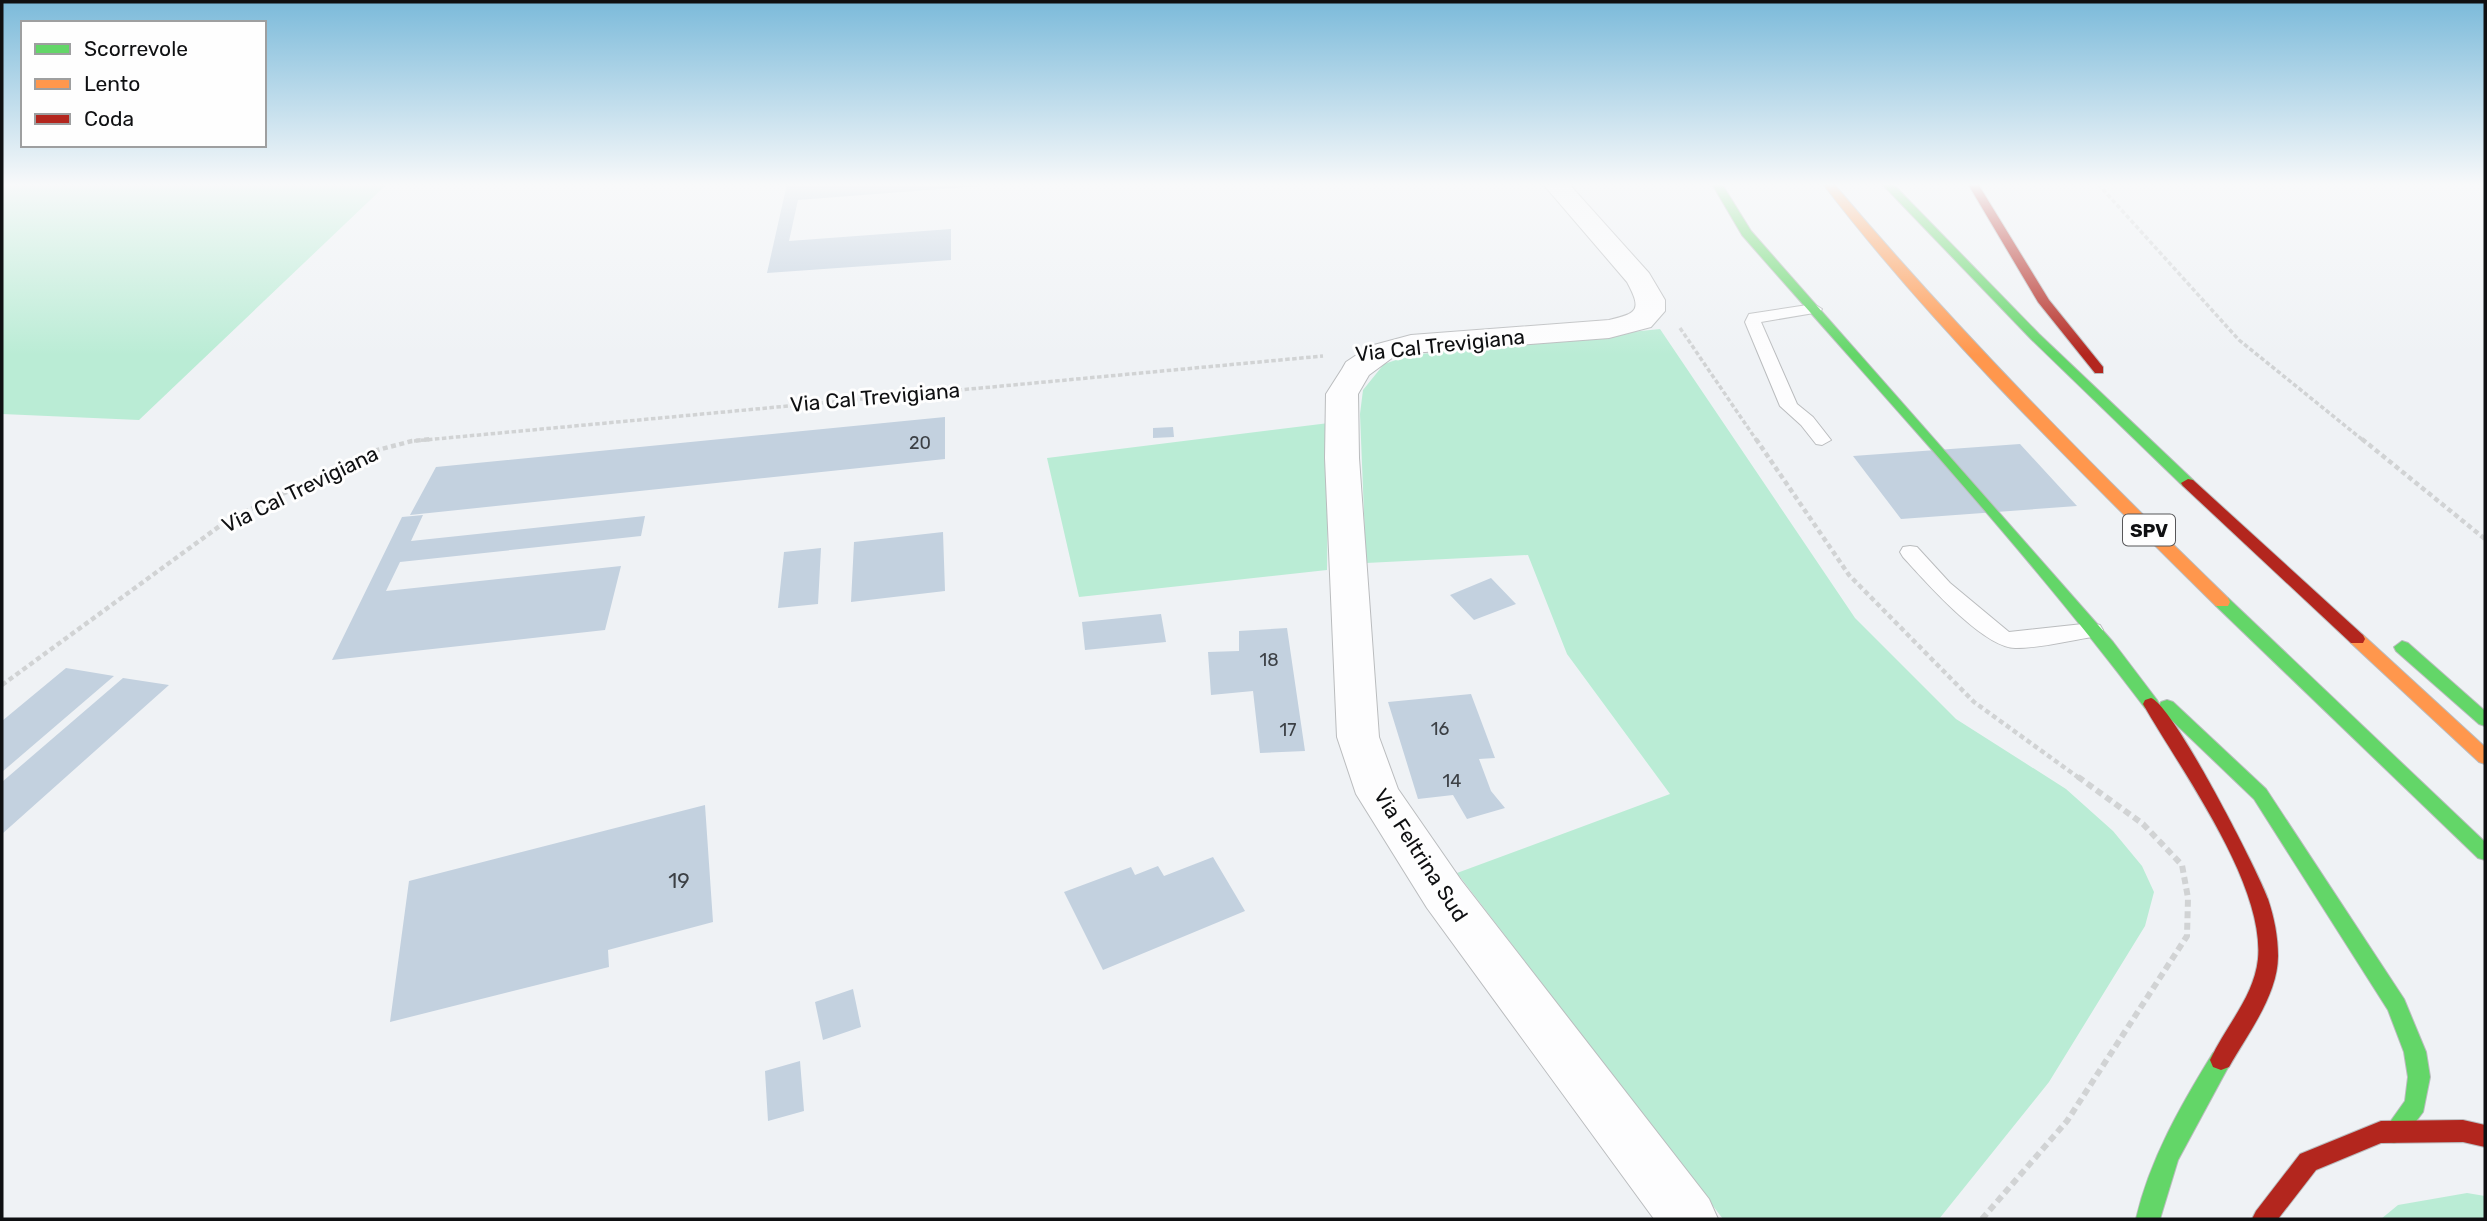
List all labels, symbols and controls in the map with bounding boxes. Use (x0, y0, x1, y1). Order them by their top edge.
legend (21, 21, 266, 147)
text: Scorrevole (84, 36, 188, 61)
text: Lento (84, 71, 140, 96)
text: Coda (84, 106, 134, 131)
street label: Via Cal Trevigiana (1354, 324, 1526, 366)
street label: Via Cal Trevigiana (789, 377, 961, 417)
house number: 20 (909, 432, 931, 454)
street label: Via Cal Trevigiana (218, 440, 382, 538)
road number: SPV (2123, 514, 2175, 545)
house number: 18 (1259, 649, 1279, 671)
house number: 16 (1431, 718, 1449, 740)
house number: 17 (1280, 719, 1296, 741)
house number: 14 (1443, 770, 1461, 792)
street label: Via Feltrina Sud (1369, 784, 1473, 926)
house number: 19 (668, 868, 690, 893)

